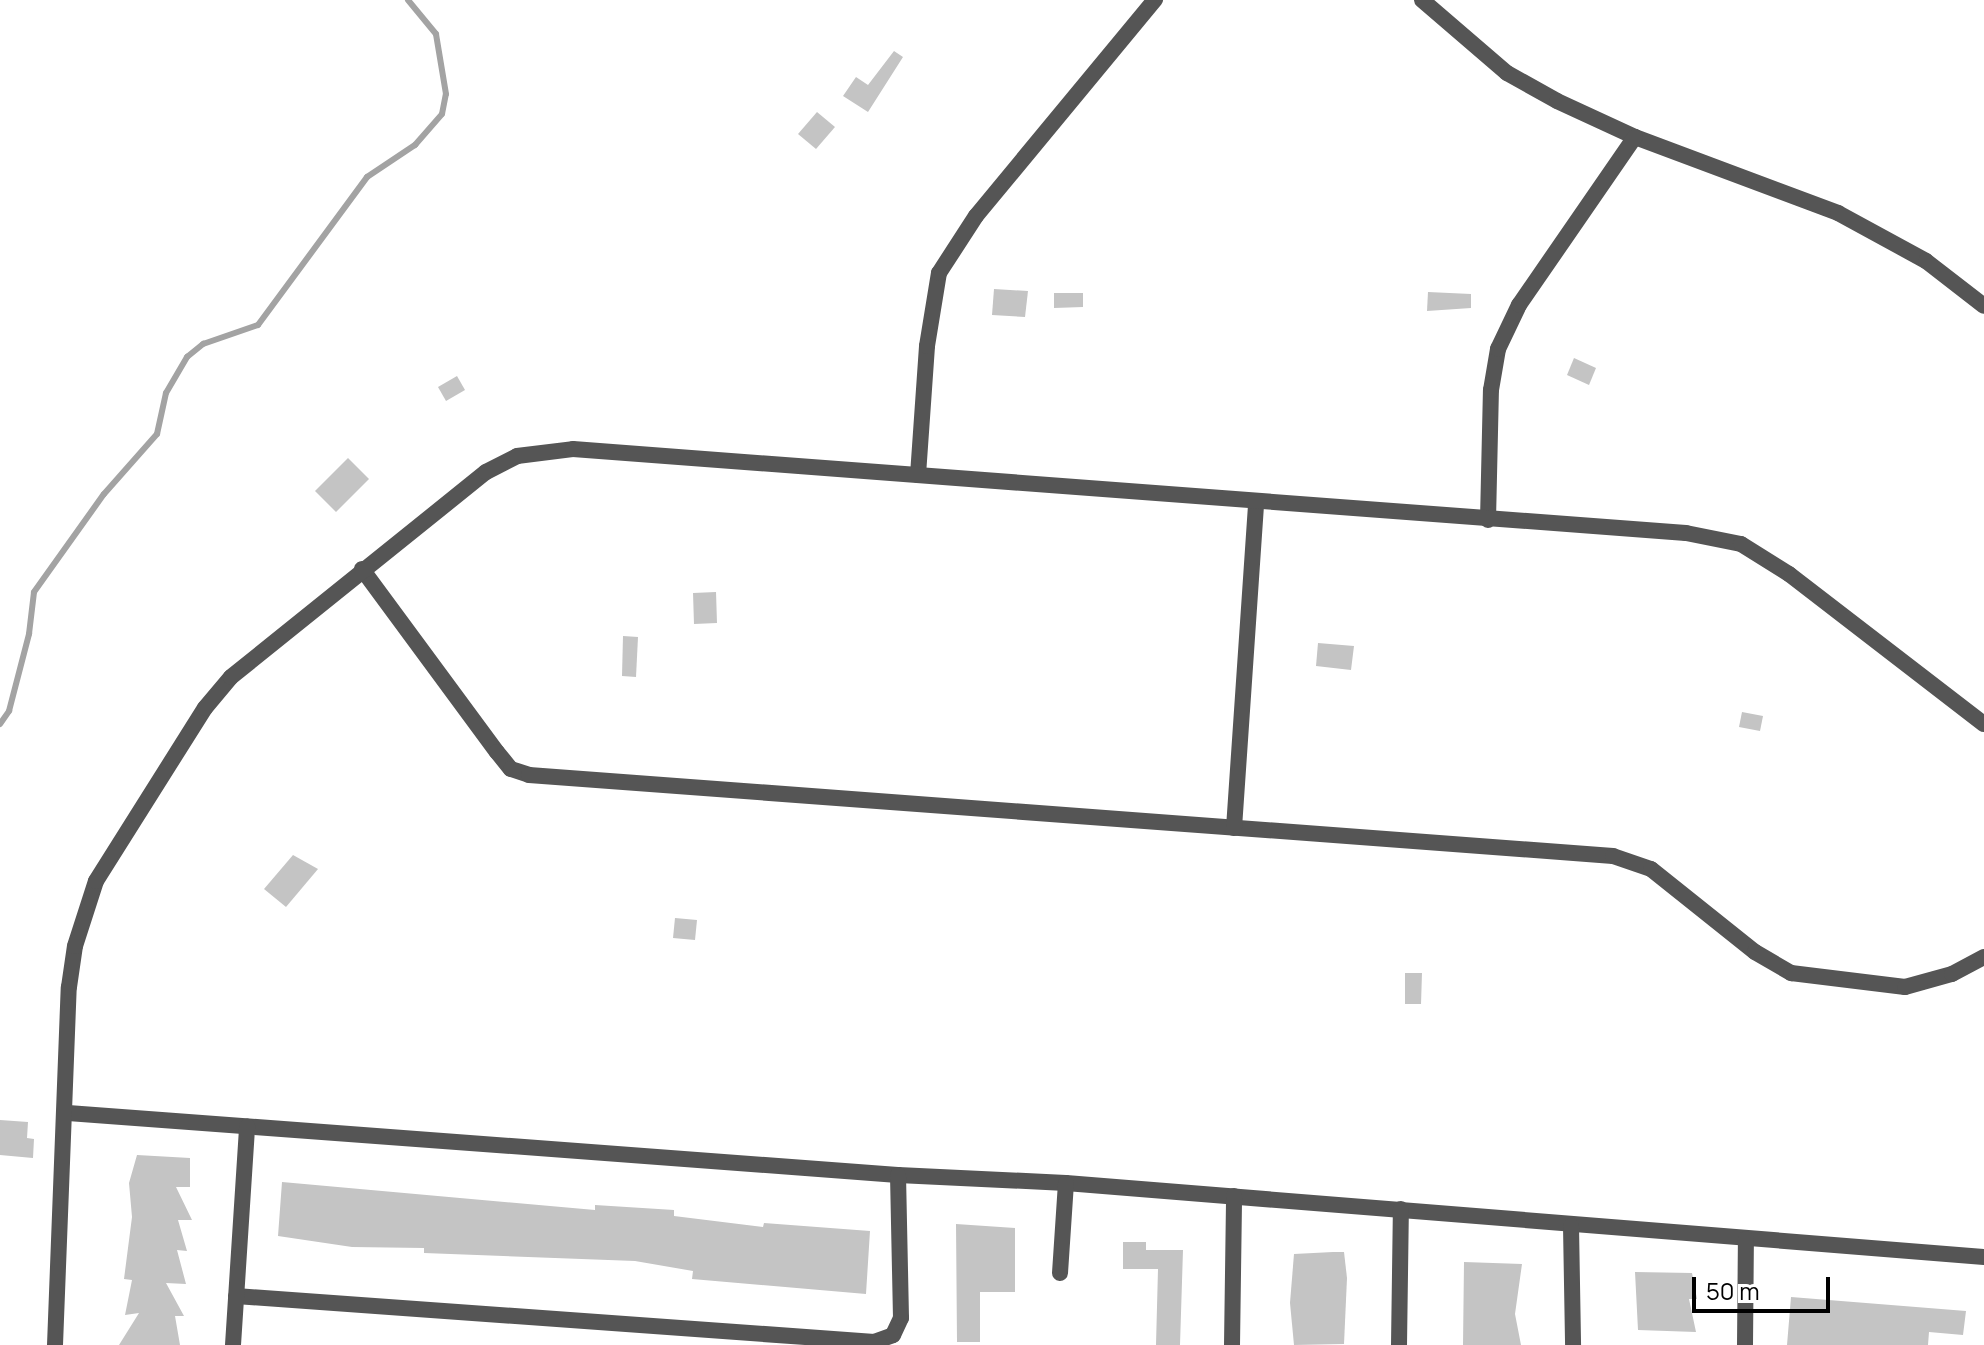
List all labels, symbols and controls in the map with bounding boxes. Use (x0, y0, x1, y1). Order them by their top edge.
scale bar (1696, 1261, 1834, 1311)
text: 50 m (1706, 1274, 1760, 1307)

